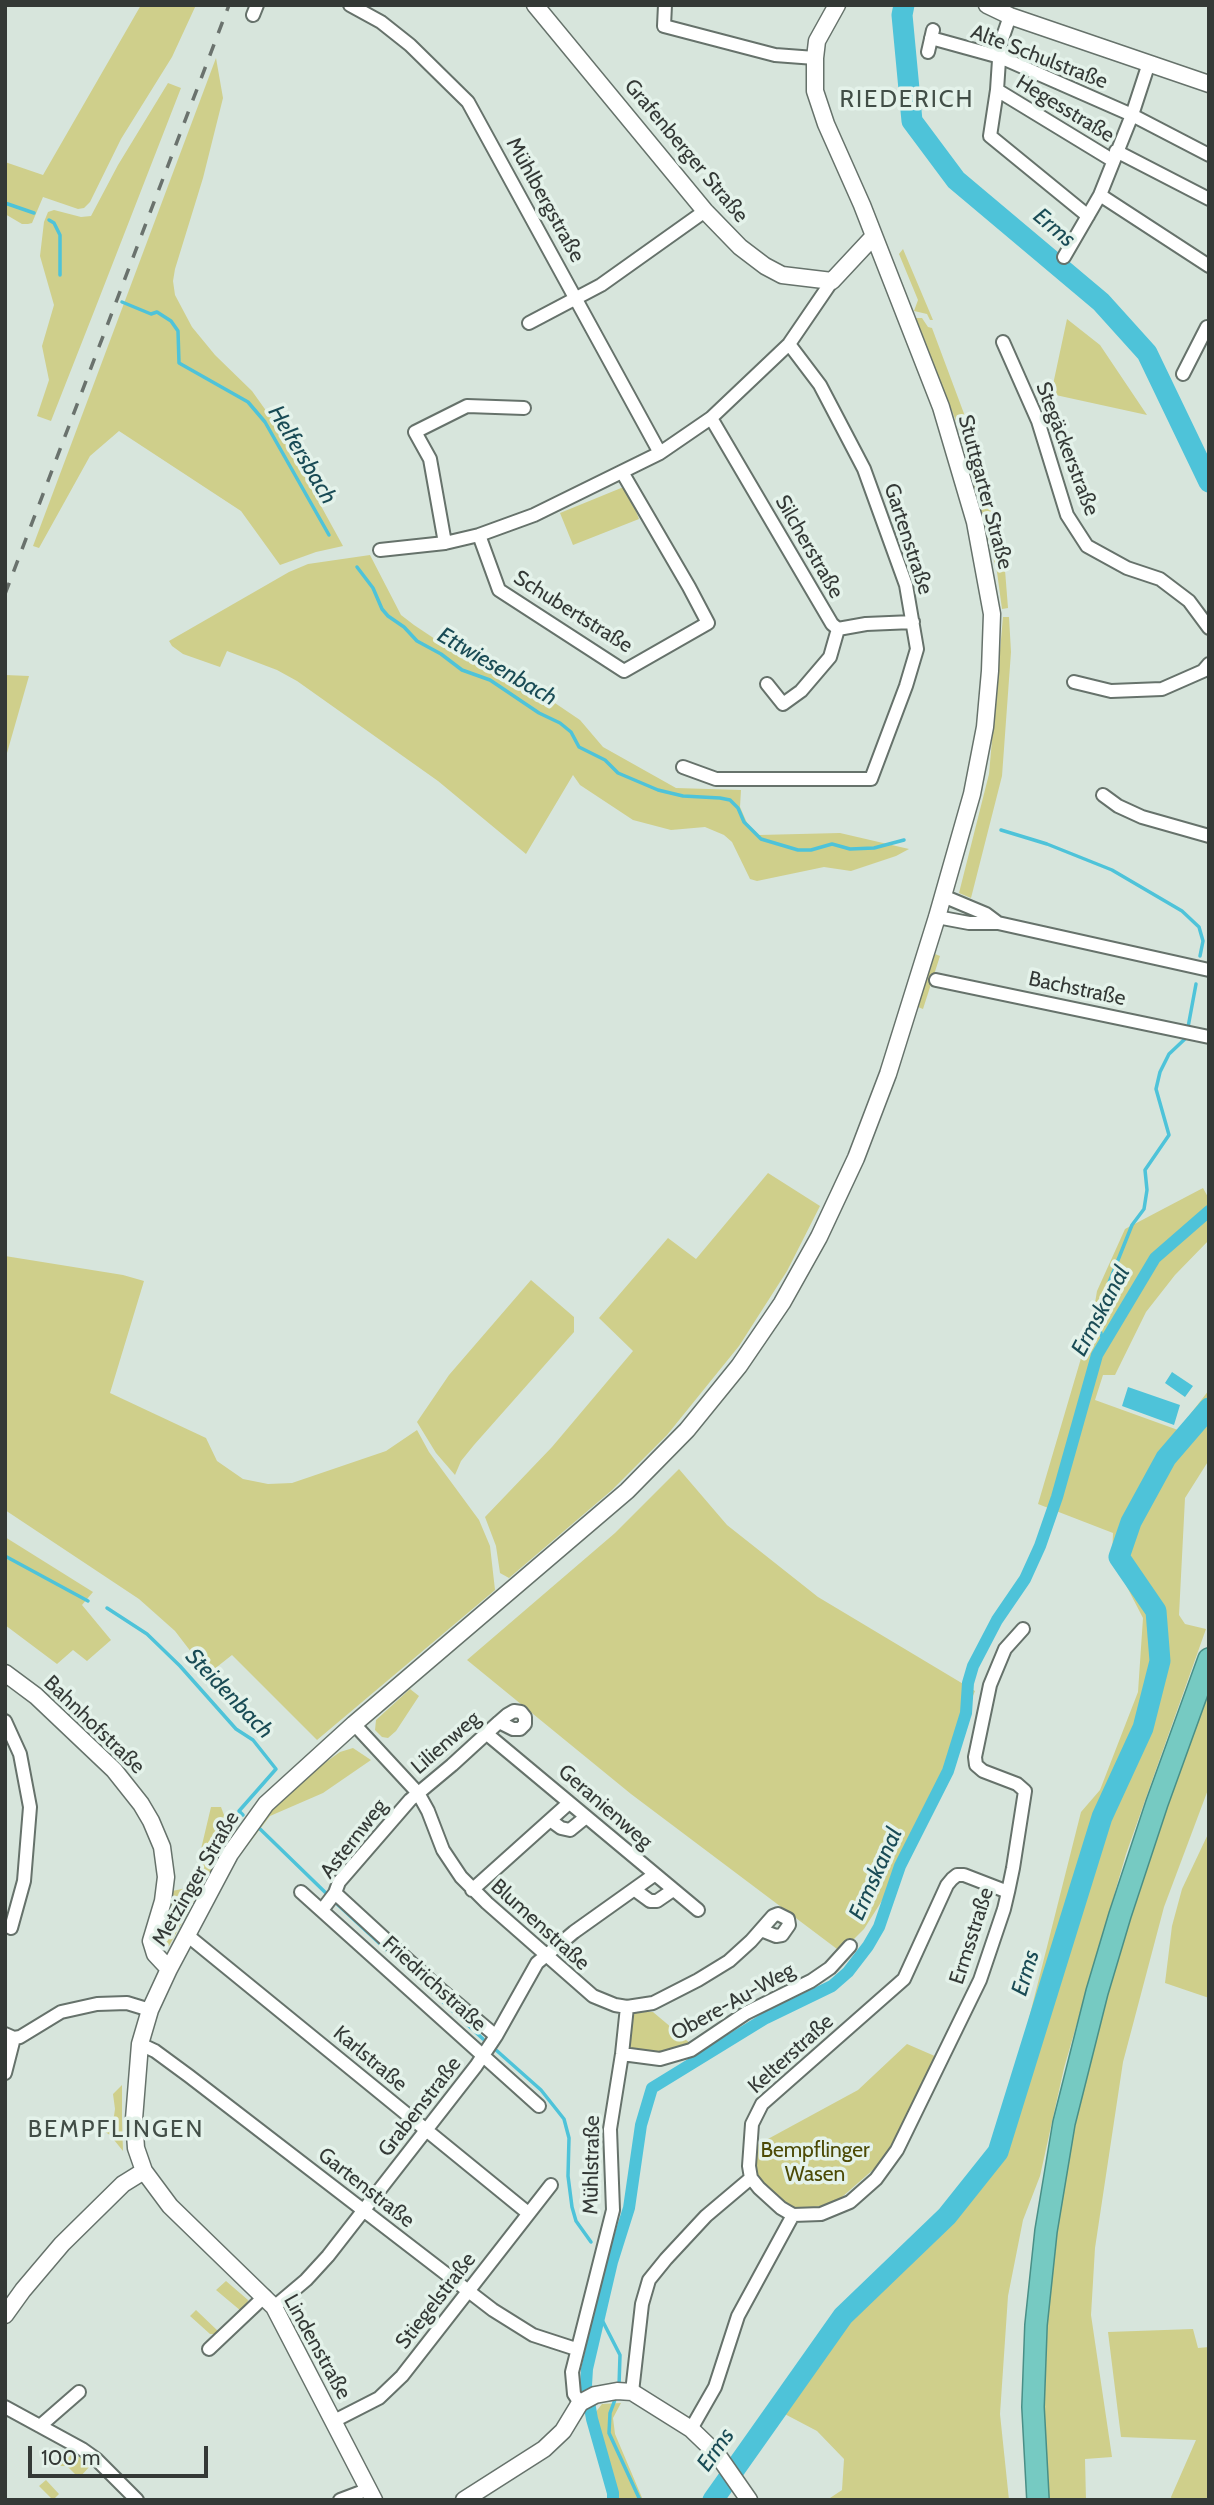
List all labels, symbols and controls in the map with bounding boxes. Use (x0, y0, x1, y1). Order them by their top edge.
street label: Alte Schulstraße (967, 19, 1111, 95)
street label: Hegesstraße (1011, 70, 1119, 148)
street label: Grafenberger Straße (619, 74, 753, 228)
district label: RIEDERICH (841, 86, 973, 114)
street label: Mühlbergstraße (500, 133, 590, 267)
water label: Erms (1027, 203, 1081, 253)
street label: Stegäckerstraße (1030, 379, 1104, 519)
water label: Helfersbach (262, 401, 342, 509)
street label: Stuttgarter Straße (952, 412, 1018, 572)
street label: Gartenstraße (878, 480, 938, 598)
street label: Silcherstraße (769, 491, 849, 603)
street label: Schubertstraße (509, 565, 637, 659)
water label: Ettwiesenbach (432, 622, 562, 712)
street label: Bachstraße (1026, 966, 1128, 1012)
water label: Ermskanal (1066, 1261, 1136, 1361)
water label: Steidenbach (179, 1643, 279, 1745)
street label: Bahnhofstraße (38, 1671, 150, 1779)
street label: Lilienweg (406, 1706, 486, 1780)
street label: Geranienweg (553, 1759, 657, 1855)
street label: Asternweg (315, 1794, 393, 1884)
street label: Metzinger Straße (147, 1807, 245, 1951)
water label: Ermskanal (843, 1824, 909, 1924)
street label: Blumenstraße (485, 1874, 595, 1976)
street label: Ermsstraße (945, 1884, 999, 1988)
street label: Friedrichstraße (377, 1931, 491, 2037)
water label: Erms (1006, 1947, 1046, 1999)
street label: Obere-Au-Weg (667, 1958, 799, 2046)
street label: Kelterstraße (743, 2009, 839, 2099)
street label: Karlstraße (328, 2021, 412, 2097)
street label: Grabenstraße (373, 2052, 467, 2162)
street label: Mühlstraße (579, 2115, 605, 2215)
district label: BEMPFLINGEN (29, 2116, 203, 2144)
park label: Bempflinger Wasen (760, 2138, 870, 2188)
street label: Gartenstraße (313, 2143, 419, 2233)
street label: Stiegelstraße (391, 2248, 481, 2354)
street label: Lindenstraße (278, 2290, 356, 2404)
water label: Erms (691, 2423, 741, 2477)
scale bar (32, 2432, 212, 2476)
text: 100 m (41, 2445, 100, 2470)

